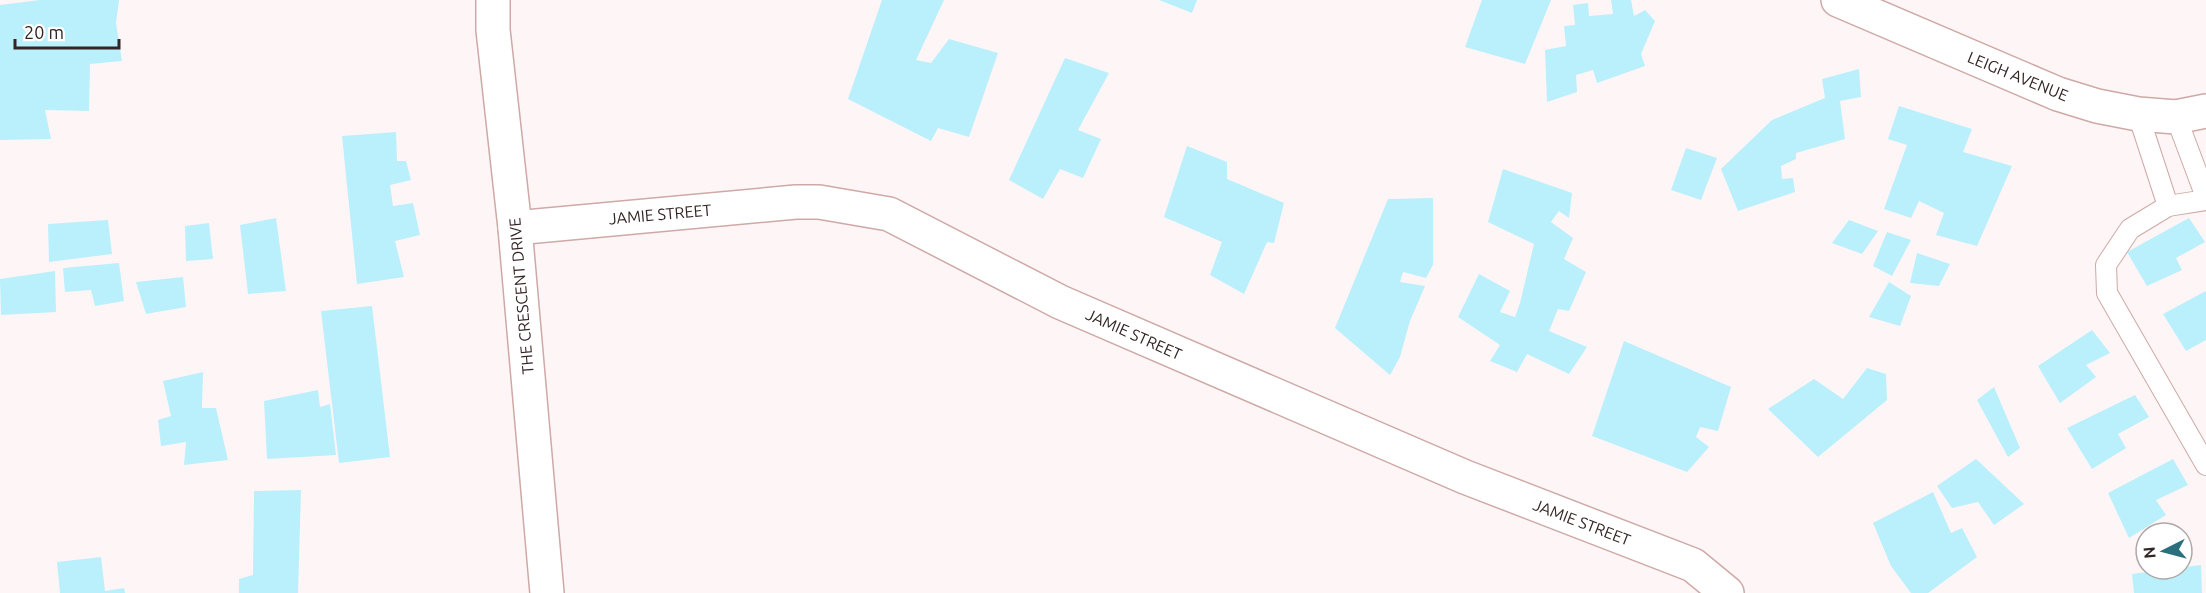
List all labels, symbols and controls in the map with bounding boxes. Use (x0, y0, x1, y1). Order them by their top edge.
scale bar (15, 12, 118, 50)
text: 20 m (24, 22, 64, 42)
street label: LEIGH AVENUE (1965, 48, 2071, 104)
street label: JAMIE STREET (608, 201, 712, 227)
street label: THE CRESCENT DRIVE (505, 217, 537, 375)
street label: JAMIE STREET (1083, 305, 1185, 363)
street label: JAMIE STREET (1531, 495, 1633, 549)
north arrow (2134, 521, 2194, 581)
text: N (2140, 546, 2159, 559)

